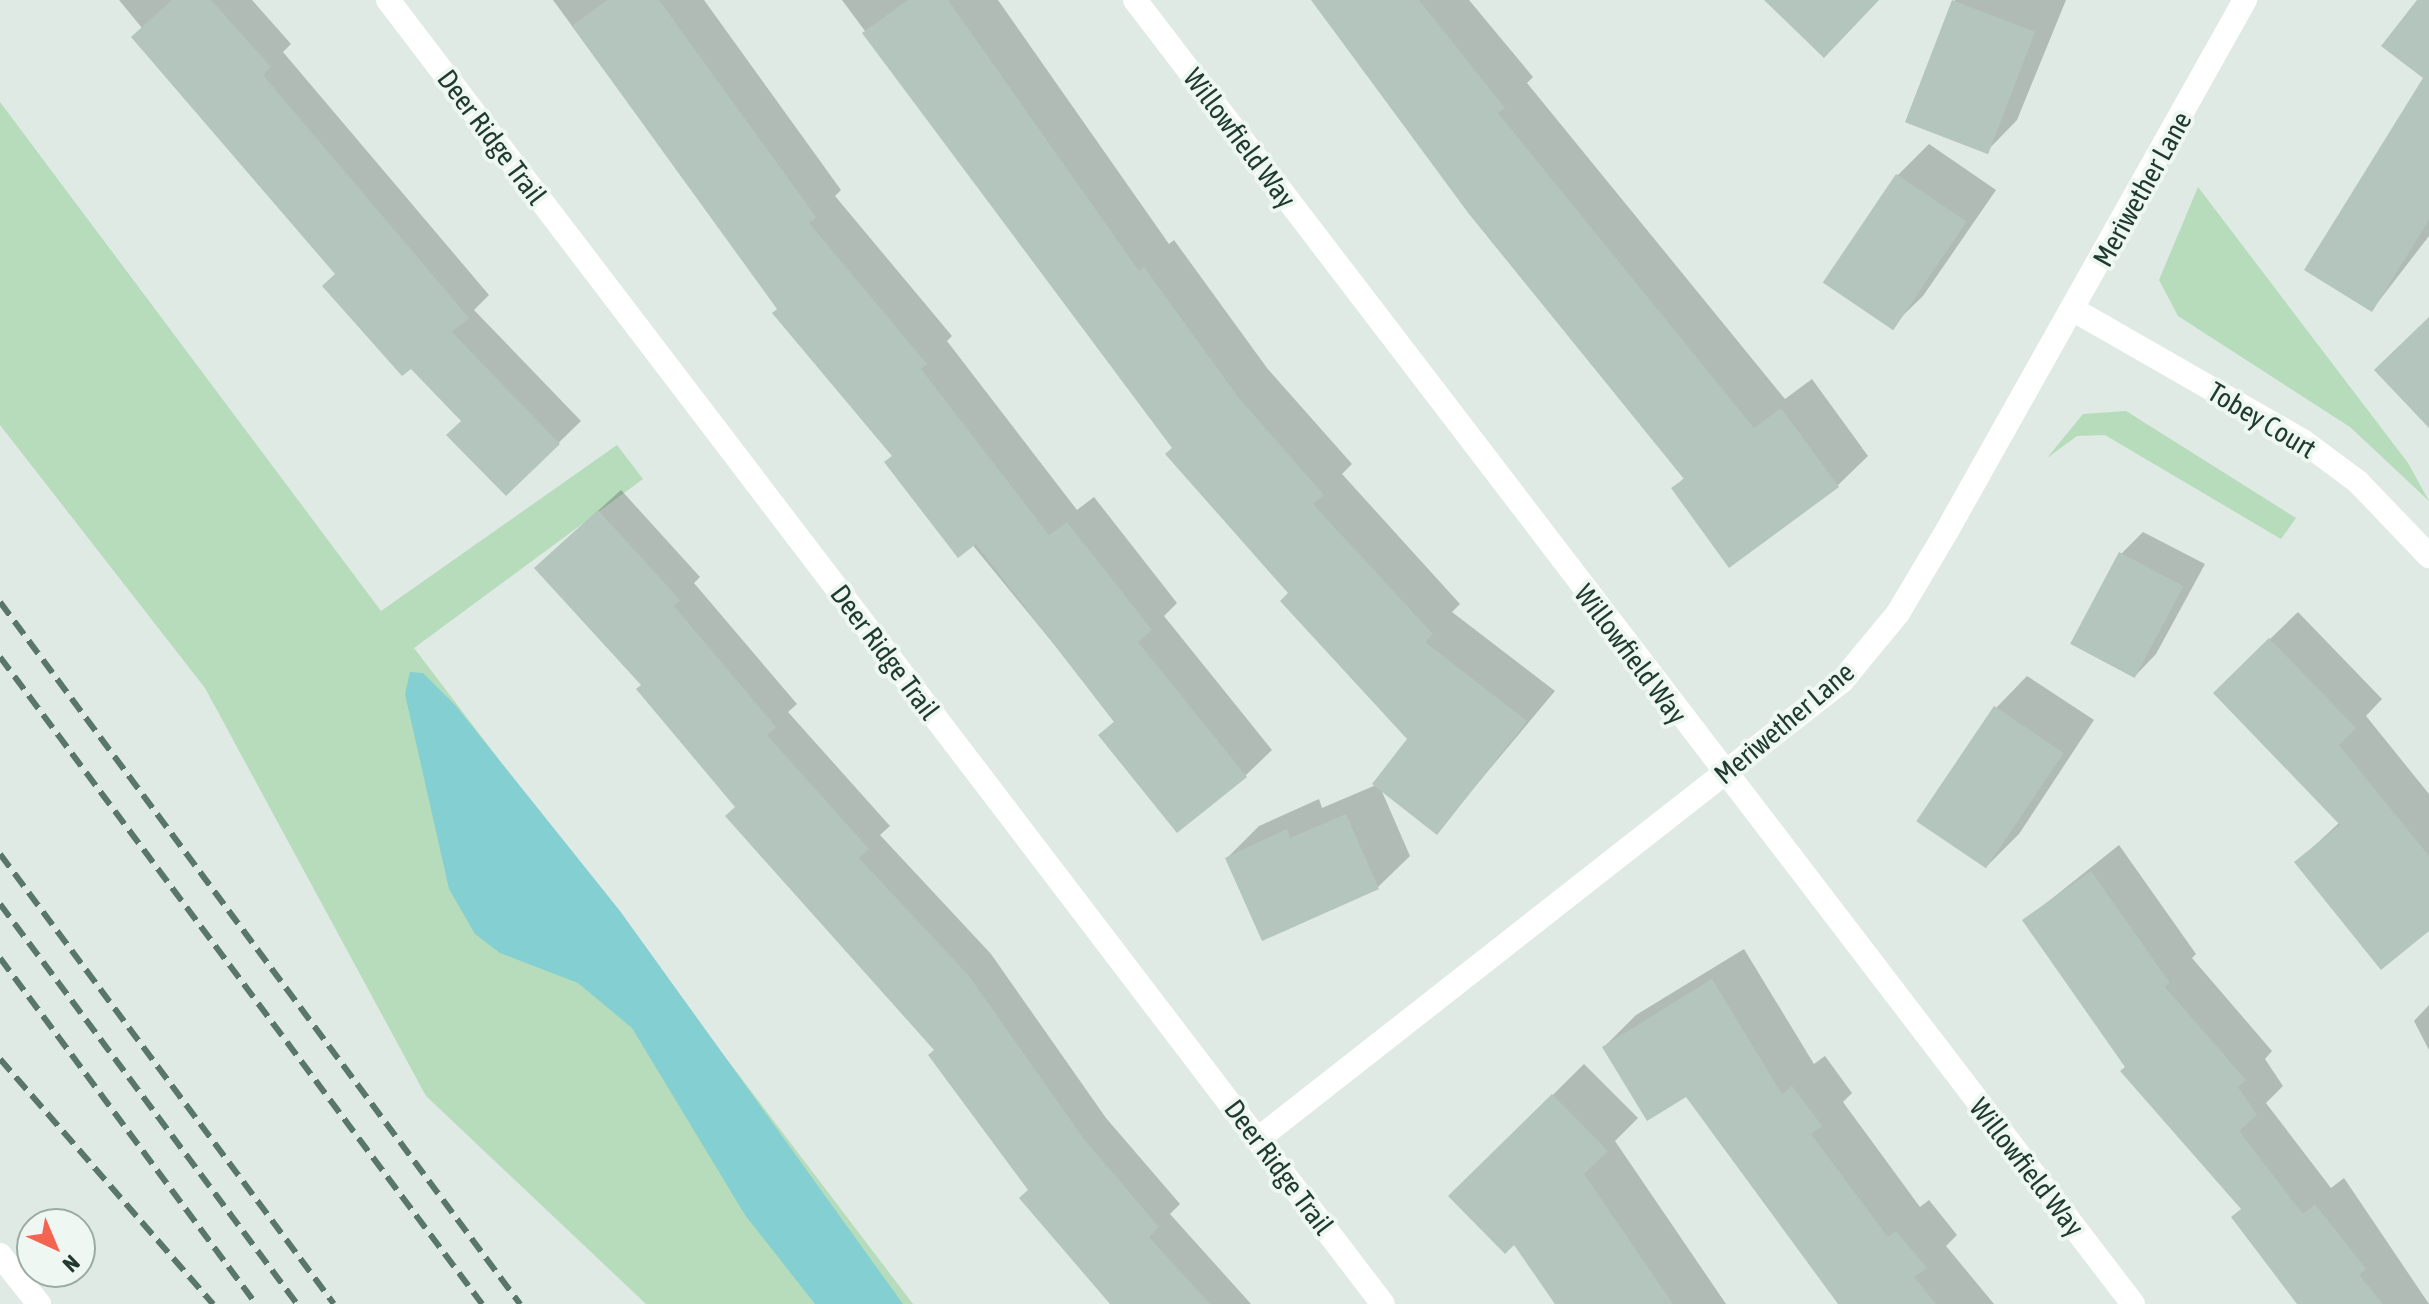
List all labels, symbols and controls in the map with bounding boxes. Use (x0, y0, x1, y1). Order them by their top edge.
street label: Willowfield Way (1177, 62, 1303, 214)
street label: Deer Ridge Trail (430, 63, 554, 211)
street label: Meriwether Lane (2086, 106, 2198, 272)
street label: Tobey Court (2202, 375, 2322, 465)
street label: Deer Ridge Trail (823, 578, 947, 726)
street label: Willowfield Way (1568, 578, 1694, 730)
street label: Meriwether Lane (1707, 655, 1861, 791)
street label: Willowfield Way (1963, 1091, 2091, 1243)
street label: Deer Ridge Trail (1217, 1093, 1341, 1241)
north arrow (16, 1208, 96, 1288)
text: N (58, 1250, 85, 1278)

